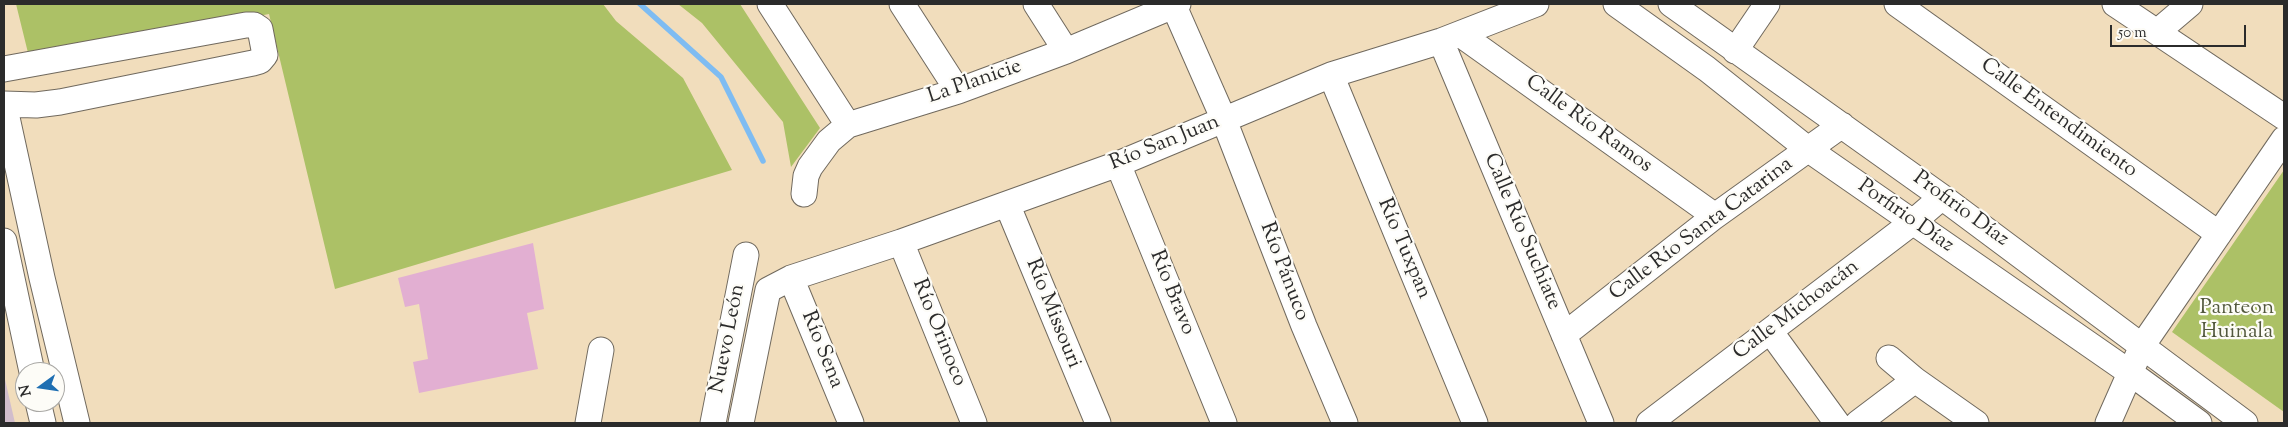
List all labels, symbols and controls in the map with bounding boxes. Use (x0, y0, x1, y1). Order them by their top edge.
scale bar (2113, 15, 2249, 47)
text: 50 m (2118, 23, 2147, 44)
street label: Calle Entendimiento (1975, 54, 2141, 184)
street label: La Planicie (925, 55, 1025, 111)
street label: Calle Río Ramos (1520, 71, 1656, 179)
street label: Río San Juan (1106, 111, 1224, 177)
street label: Calle Río Suchiate (1477, 150, 1565, 314)
street label: Calle Río Santa Catarina (1605, 153, 1799, 307)
street label: Profirio Díaz (1907, 167, 2013, 253)
street label: Porfirio Díaz (1852, 175, 1958, 259)
street label: Río Tuxpan (1371, 195, 1435, 303)
street label: Río Pánuco (1253, 219, 1313, 325)
street label: Río Bravo (1143, 247, 1199, 339)
street label: Río Missouri (1019, 255, 1085, 373)
street label: Calle Michoacán (1729, 255, 1865, 367)
street label: Río Orinoco (905, 276, 971, 390)
street label: Nuevo León (706, 282, 752, 396)
park label: Panteon Huinala (2200, 296, 2274, 346)
street label: Río Sena (794, 308, 848, 392)
north arrow (15, 362, 65, 412)
text: N (15, 383, 37, 398)

